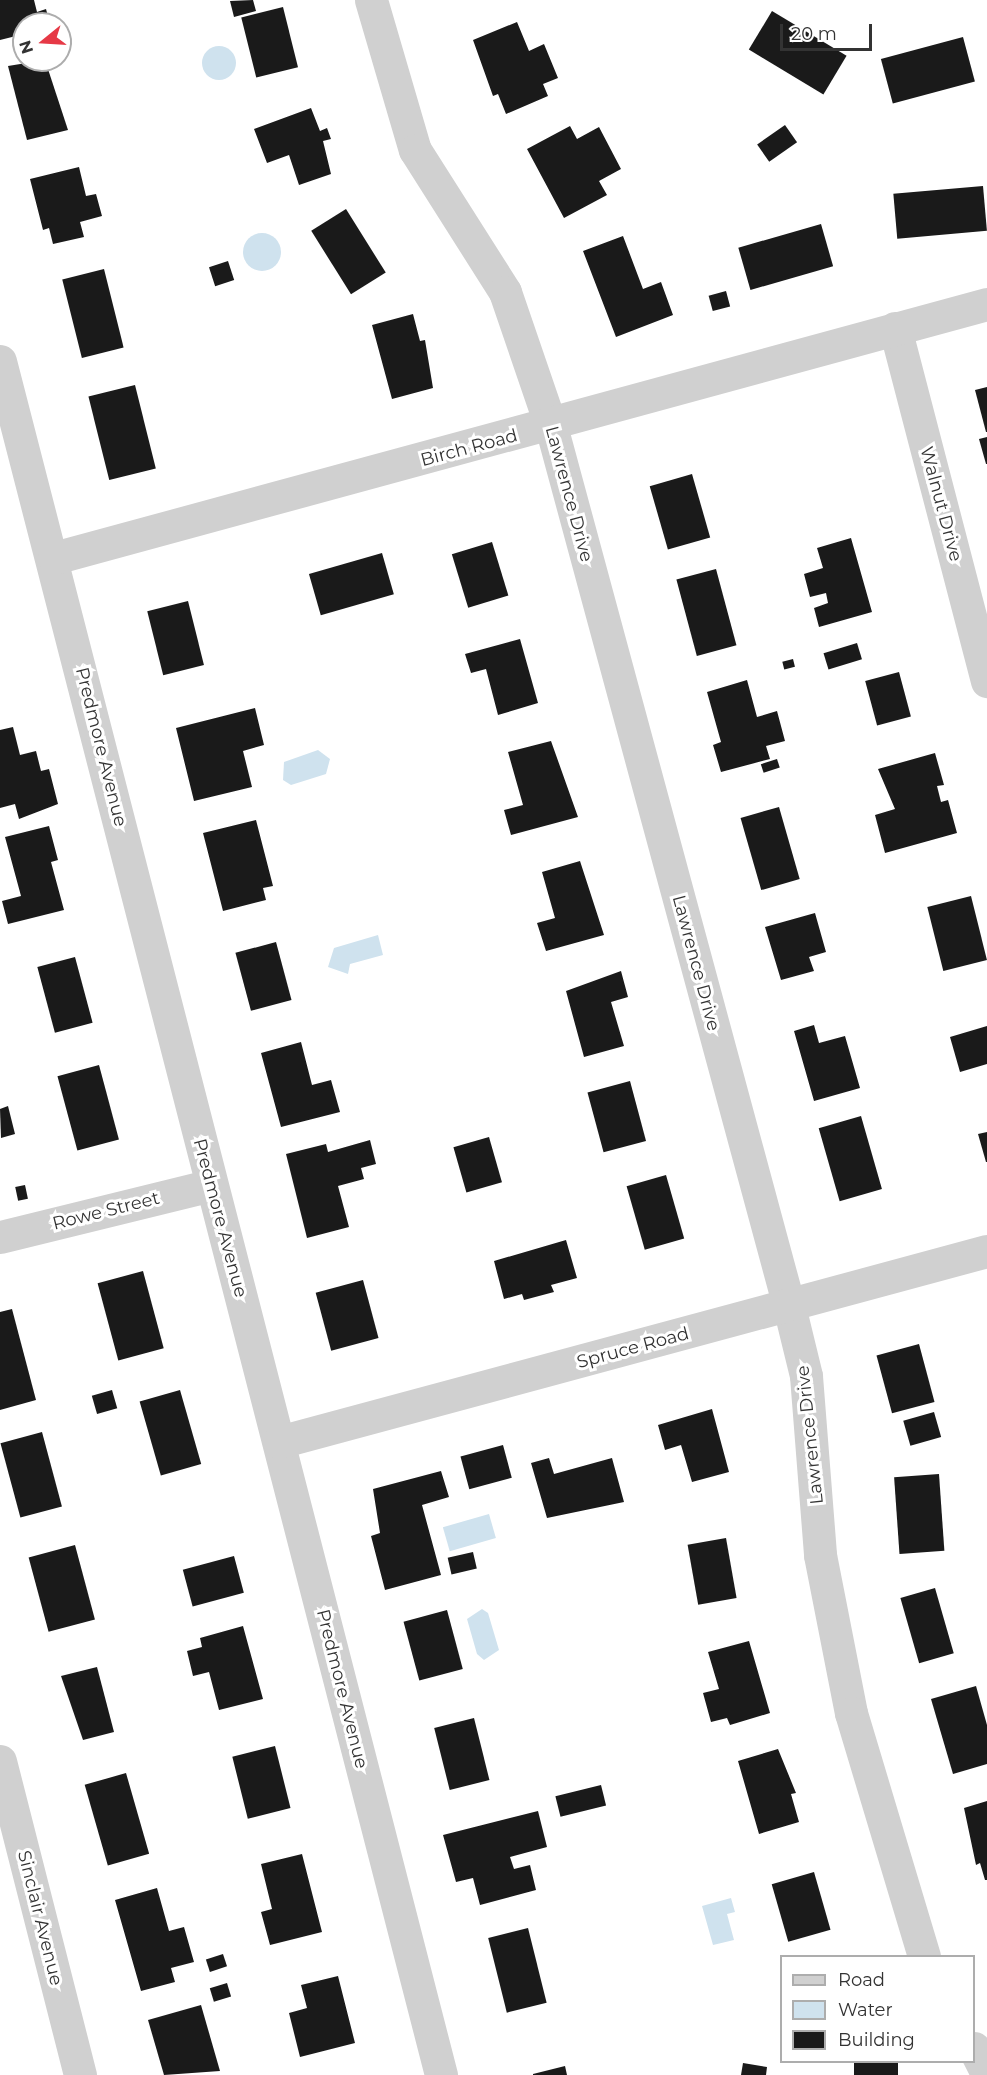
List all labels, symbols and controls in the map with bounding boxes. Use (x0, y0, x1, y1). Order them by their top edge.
north arrow (12, 12, 72, 72)
scale bar (783, 12, 874, 50)
text: 20 m (791, 23, 837, 45)
text: N (15, 38, 37, 56)
street label: Lawrence Drive (541, 424, 597, 564)
street label: Birch Road (418, 425, 520, 471)
street label: Walnut Drive (915, 444, 967, 564)
street label: Predmore Avenue (71, 665, 131, 829)
street label: Lawrence Drive (668, 893, 724, 1033)
street label: Predmore Avenue (188, 1136, 252, 1300)
street label: Rowe Street (50, 1187, 162, 1235)
street label: Spruce Road (575, 1323, 691, 1373)
street label: Lawrence Drive (792, 1364, 828, 1506)
street label: Predmore Avenue (312, 1607, 372, 1771)
street label: Sinclair Avenue (13, 1848, 67, 1988)
legend (780, 1955, 975, 2063)
text: Road (838, 1969, 885, 1991)
text: Water (838, 1999, 893, 2021)
text: Building (838, 2029, 915, 2051)

